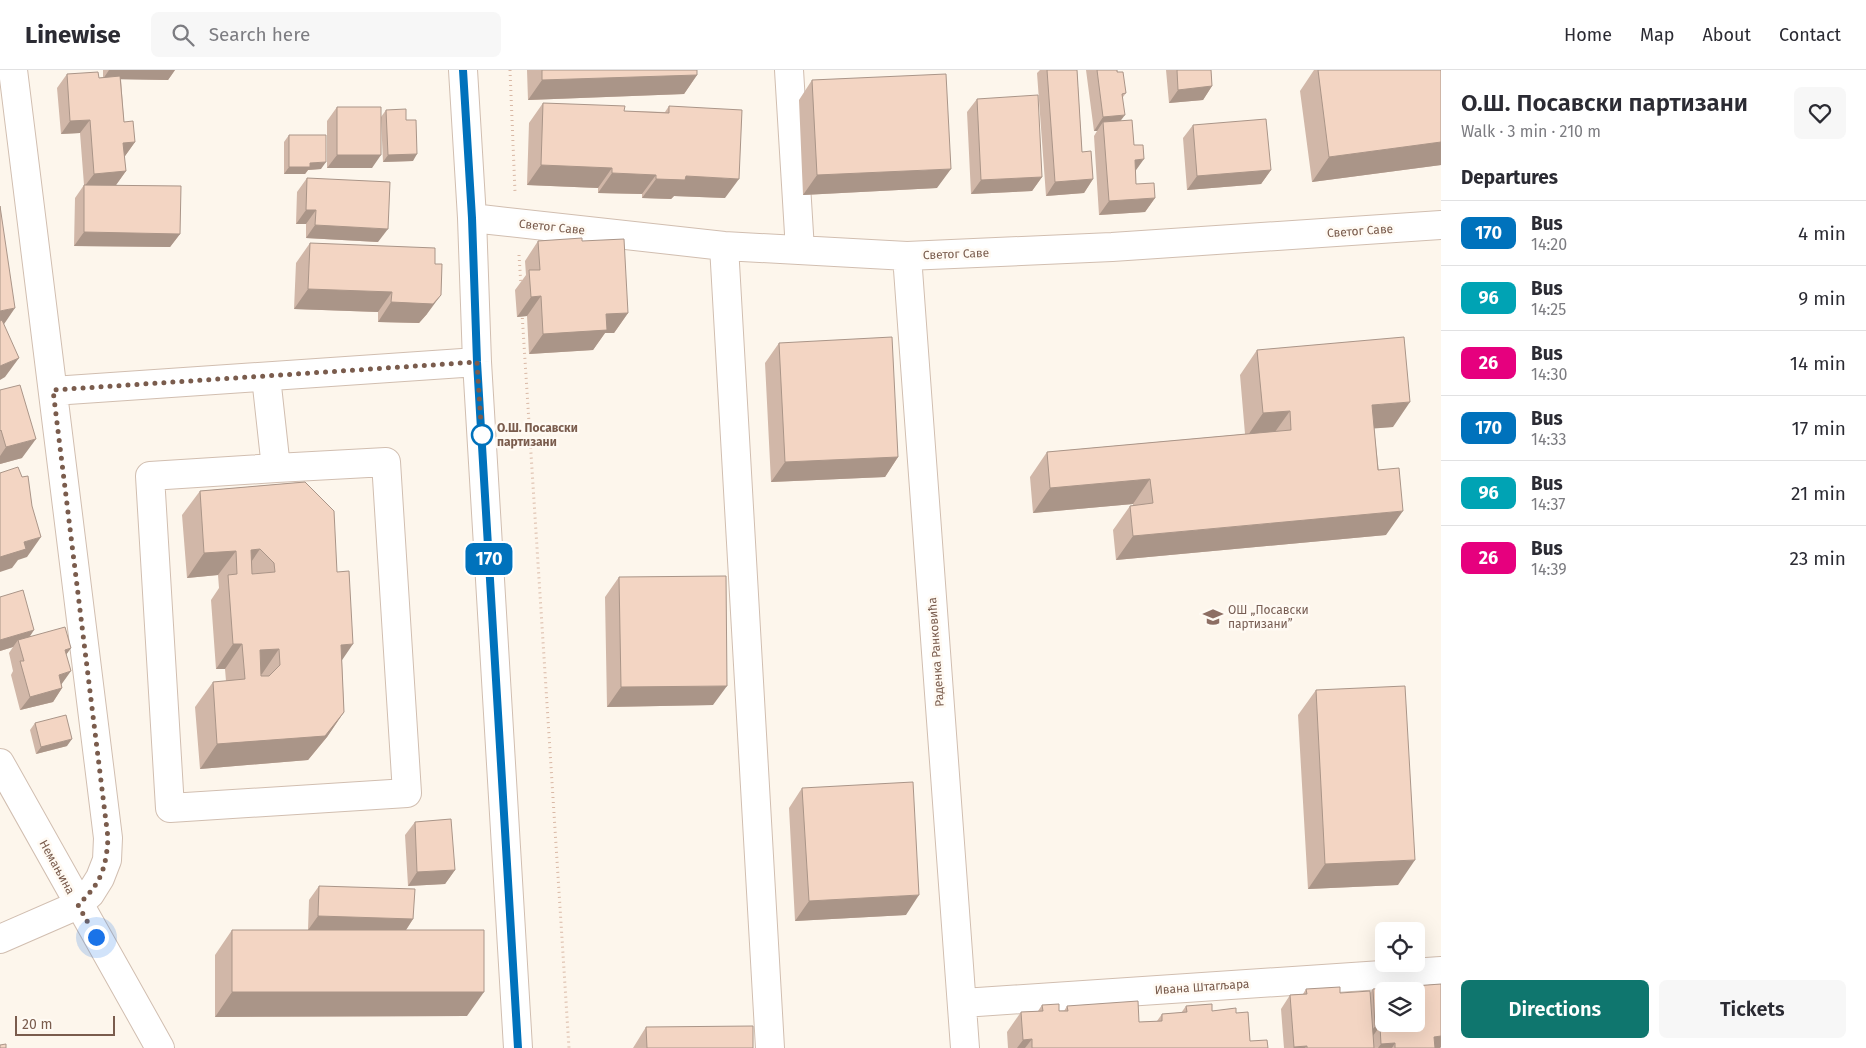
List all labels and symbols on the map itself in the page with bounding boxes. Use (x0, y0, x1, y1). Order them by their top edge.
street label: Светог Саве (518, 217, 586, 237)
street label: Светог Саве (1326, 222, 1394, 240)
street label: Светог Саве (923, 246, 989, 262)
place label: О.Ш. Посавски партизани (497, 421, 578, 449)
marker: О.Ш. Посавски партизани (471, 424, 493, 446)
line badge: 170 (460, 543, 518, 575)
street label: Раденка Ранковића (925, 597, 947, 707)
place label: ОШ „Посавски партизани” (1228, 603, 1309, 631)
school or university icon: ОШ „Посавски партизани” (1202, 606, 1224, 628)
street label: Немањина (36, 837, 78, 897)
your location (84, 925, 109, 950)
street label: Ивана Штагљара (1154, 977, 1250, 997)
scale bar (15, 1013, 115, 1036)

